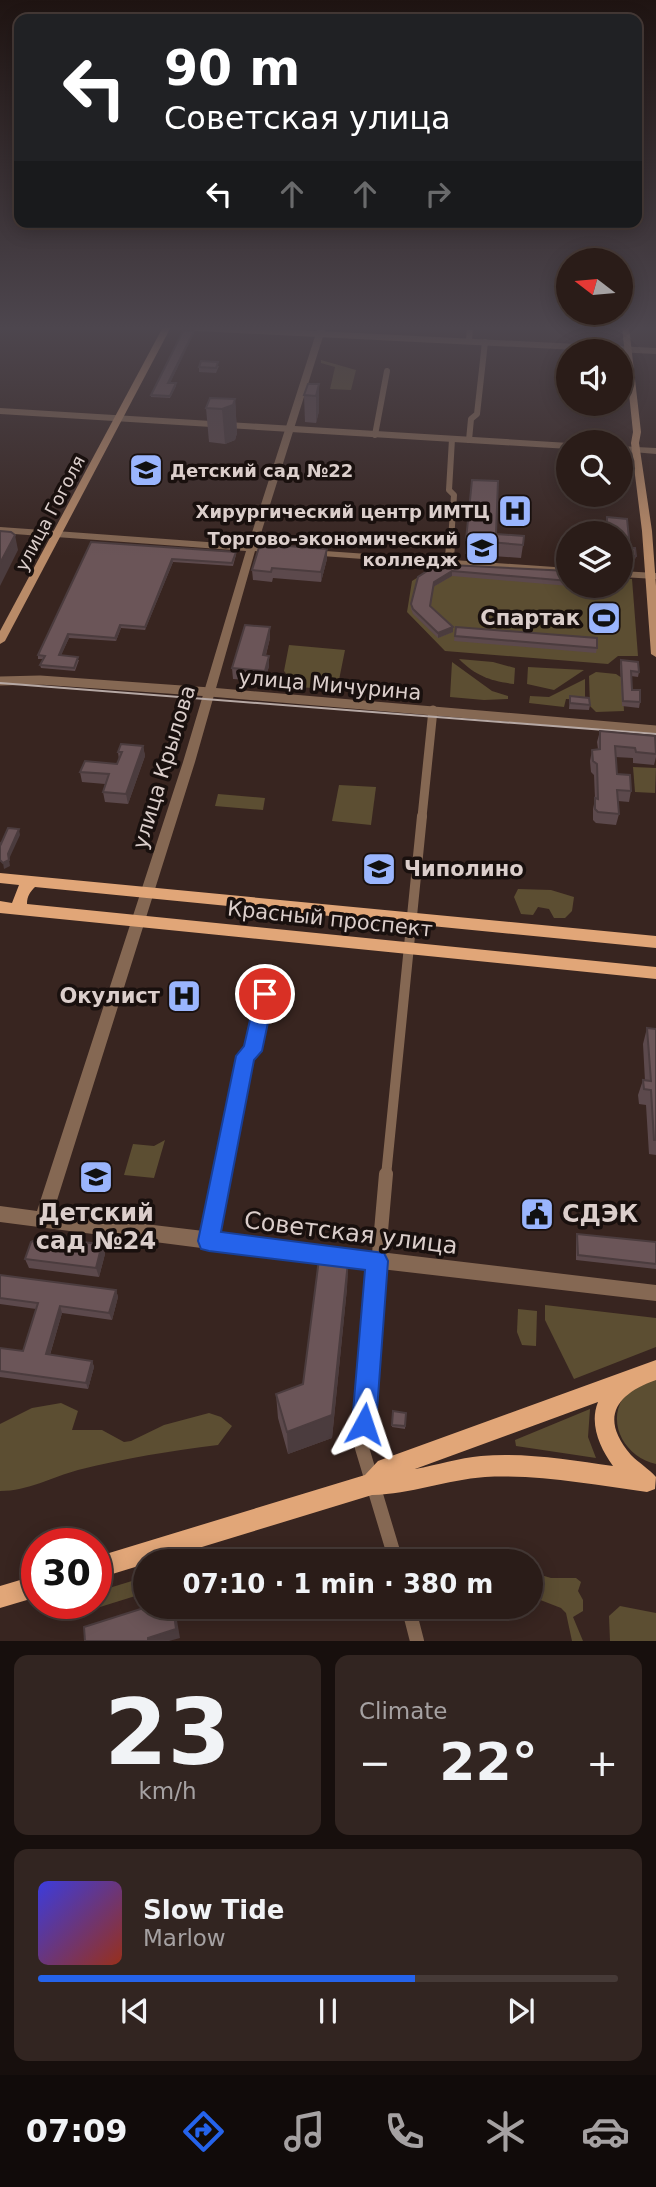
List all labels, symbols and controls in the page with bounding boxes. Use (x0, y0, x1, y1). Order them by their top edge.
text: 90 m (164, 40, 300, 97)
icon: left (49, 42, 140, 133)
text: Советская улица (164, 99, 451, 137)
icon: left (200, 175, 238, 213)
icon: ahead (273, 175, 311, 213)
icon: ahead (346, 175, 384, 213)
icon: right (419, 175, 457, 213)
north arrow (556, 248, 634, 326)
map controls (556, 248, 633, 598)
button: sound (556, 339, 633, 416)
button: search (556, 430, 633, 507)
school or university icon: Детский сад №22 (127, 451, 165, 489)
street label: улица Гоголя (11, 452, 89, 574)
place label: Детский сад №22 (170, 460, 353, 481)
hospital icon: Хирургический центр ИМТЦ (496, 492, 534, 530)
place label: Хирургический центр ИМТЦ (196, 501, 490, 522)
button: layers (556, 521, 633, 598)
place label: Торгово-экономический колледж (207, 528, 458, 570)
school or university icon: Торгово-экономический колледж (463, 529, 501, 567)
sports icon: Спартак (585, 599, 623, 637)
place label: Спартак (480, 606, 580, 630)
street label: улица Мичурина (238, 665, 422, 705)
street label: улица Крылова (128, 682, 200, 852)
school or university icon: Чиполино (360, 850, 398, 888)
place label: Чиполино (404, 857, 524, 881)
street label: Красный проспект (226, 896, 434, 942)
pin (235, 964, 295, 1024)
icon: arrive (246, 975, 284, 1013)
hospital icon: Окулист (165, 977, 203, 1015)
place label: Окулист (59, 984, 161, 1008)
school or university icon: Детский сад №24 (77, 1158, 115, 1196)
public building icon: СДЭК (518, 1195, 556, 1233)
place label: Детский сад №24 (36, 1199, 156, 1255)
place label: СДЭК (562, 1200, 639, 1228)
street label: Советская улица (243, 1206, 459, 1260)
position arrow (327, 1387, 401, 1461)
speed limit sign: 30 (21, 1528, 112, 1619)
text: 07:10 · 1 min · 380 m (183, 1569, 493, 1599)
text: 23 (104, 1680, 231, 1785)
text: Climate (359, 1698, 448, 1724)
text: 22° (439, 1732, 538, 1792)
text: − (359, 1741, 391, 1785)
text: + (586, 1741, 618, 1785)
text: km/h (138, 1778, 197, 1804)
text: Slow Tide (143, 1895, 284, 1925)
text: Marlow (143, 1925, 226, 1951)
icon: previous (116, 1992, 154, 2030)
icon: pause (309, 1992, 347, 2030)
icon: next (502, 1992, 540, 2030)
icon: directions (179, 2107, 228, 2156)
icon: music (280, 2107, 329, 2156)
icon: phone (380, 2107, 429, 2156)
icon: climate (481, 2107, 530, 2156)
icon: car (581, 2107, 630, 2156)
text: 07:09 (26, 2112, 128, 2150)

